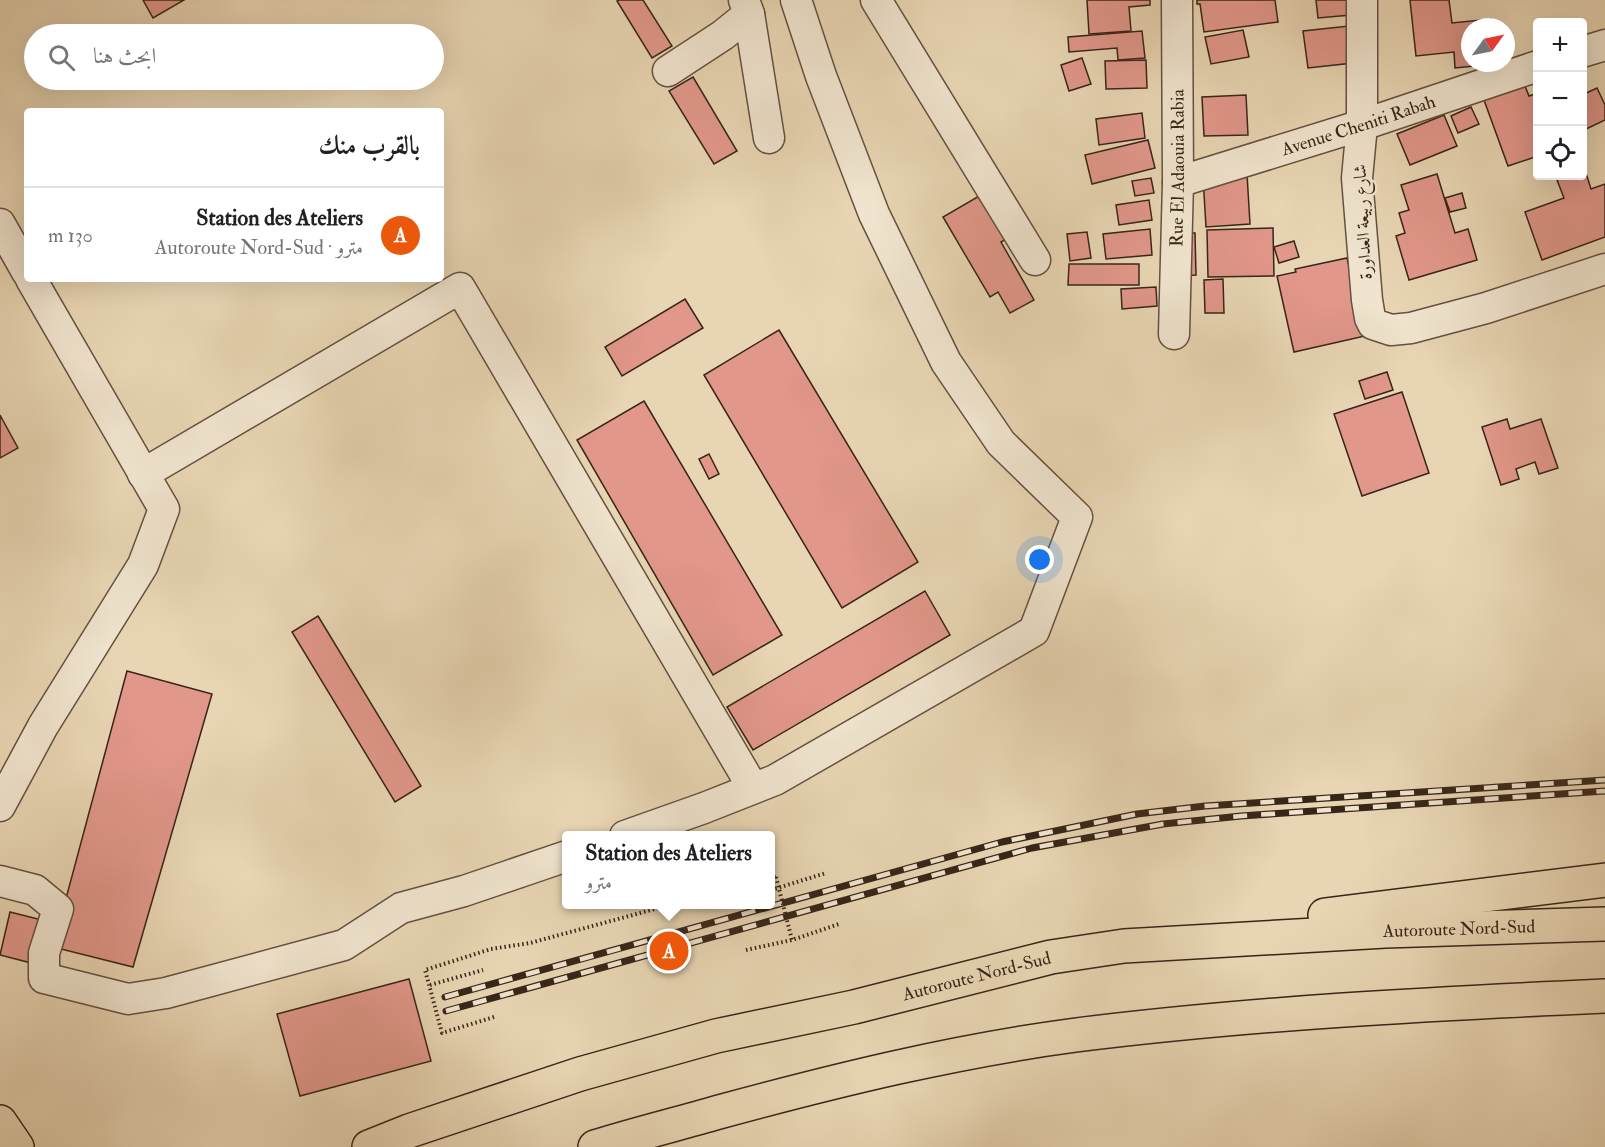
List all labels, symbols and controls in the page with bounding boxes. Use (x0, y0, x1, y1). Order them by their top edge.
north arrow (1461, 18, 1515, 72)
map controls (1533, 18, 1587, 180)
button: + (1533, 18, 1587, 72)
search box (24, 24, 444, 90)
icon: search (45, 41, 78, 74)
text: ابحث هنا (93, 42, 156, 70)
button: − (1533, 72, 1587, 126)
street label: Rue El Adaouia Rabia (1165, 89, 1190, 247)
street label: Avenue Cheniti Rabah (1278, 90, 1439, 161)
button: locate (1533, 126, 1587, 180)
text: بالقرب منك (318, 130, 420, 162)
street label: شارع ربيعة العداورة (1348, 164, 1381, 280)
text: Station des Ateliers (196, 204, 363, 232)
text: 130 m (48, 223, 93, 248)
text: A (394, 223, 407, 248)
text: مترو · Autoroute Nord-Sud (155, 235, 363, 260)
your location (1025, 545, 1054, 574)
popup (562, 831, 775, 909)
text: Station des Ateliers (585, 839, 752, 867)
text: مترو (585, 870, 612, 895)
street label: Autoroute Nord-Sud (1381, 915, 1536, 943)
pin: A (650, 928, 688, 974)
street label: Autoroute Nord-Sud (899, 946, 1053, 1006)

